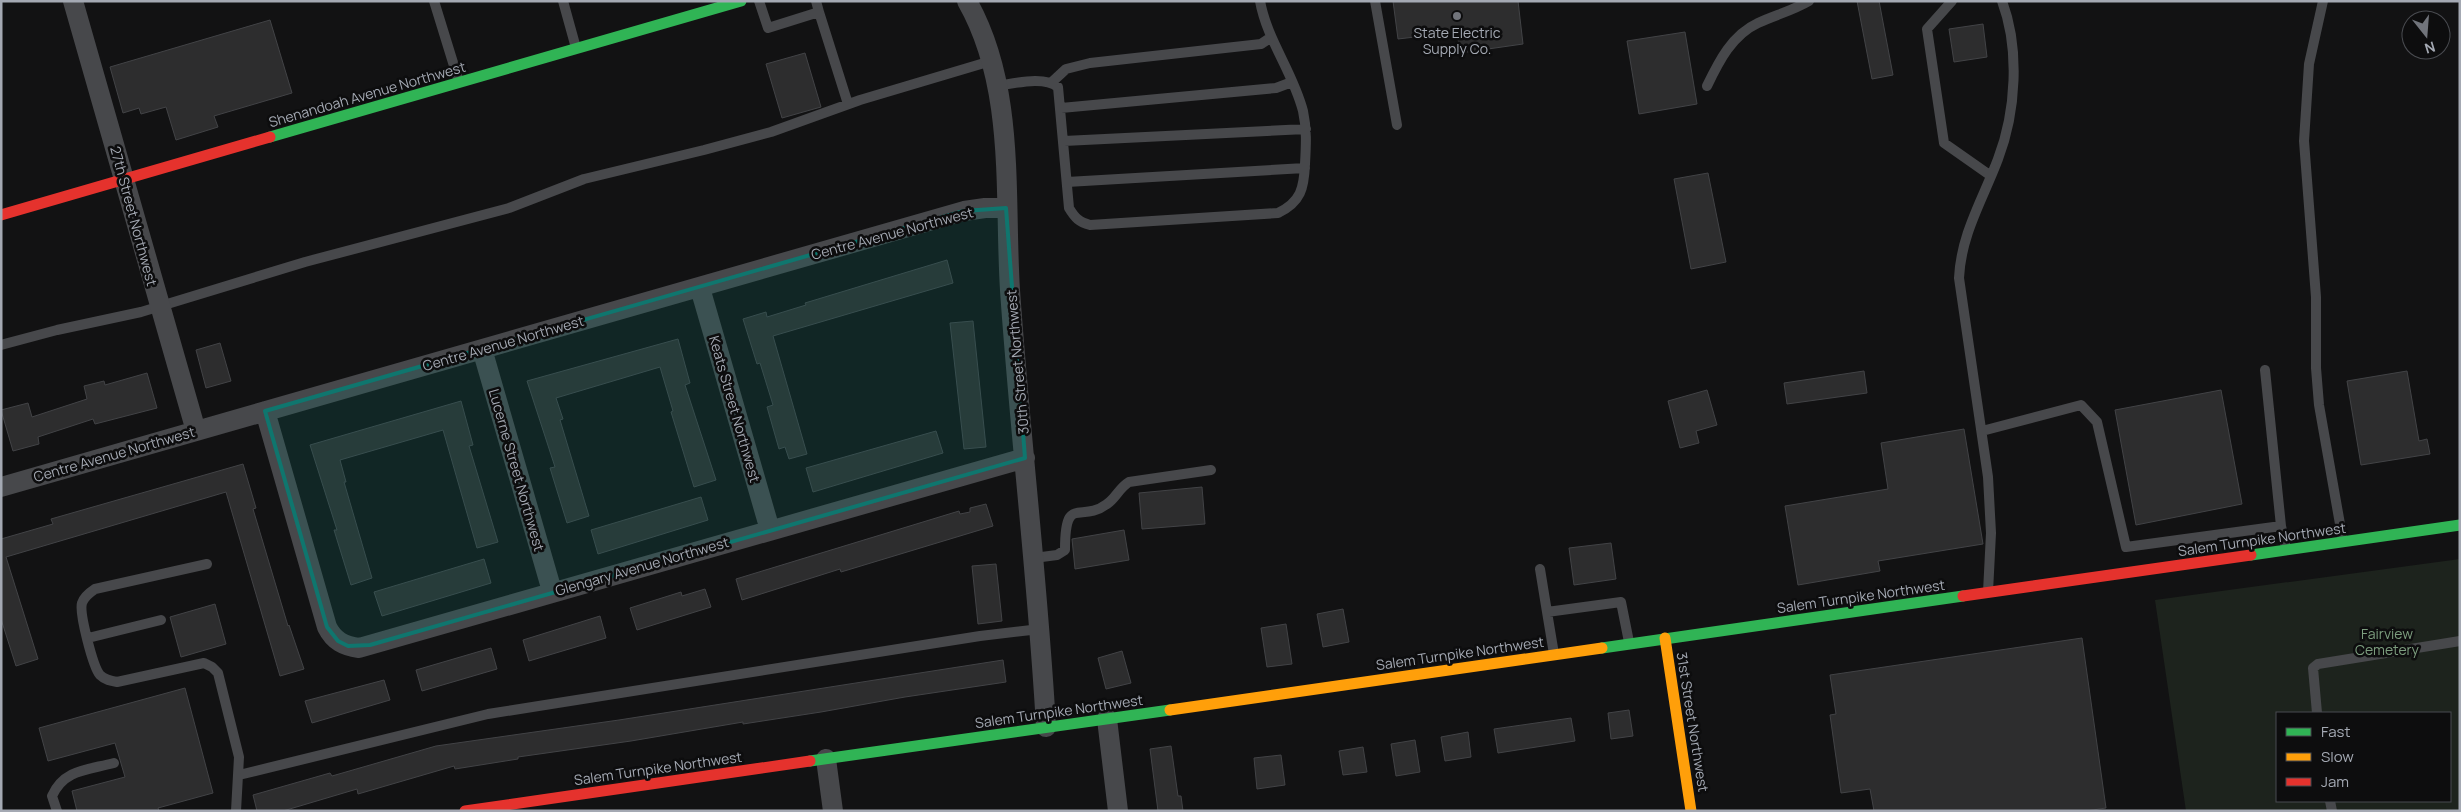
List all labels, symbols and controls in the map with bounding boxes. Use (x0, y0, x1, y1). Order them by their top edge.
marker: State Electric Supply Co. (1451, 10, 1463, 22)
north arrow (2401, 10, 2451, 60)
place label: State Electric Supply Co. (1413, 23, 1501, 58)
text: N (2422, 37, 2438, 58)
street label: Shenandoah Avenue Northwest (266, 57, 468, 131)
street label: 27th Street Northwest (106, 144, 162, 288)
street label: Centre Avenue Northwest (809, 202, 975, 264)
street label: 30th Street Northwest (1001, 288, 1033, 435)
street label: Centre Avenue Northwest (420, 311, 586, 375)
street label: Keats Street Northwest (705, 333, 765, 485)
street label: Lucerne Street Northwest (485, 387, 549, 554)
street label: Centre Avenue Northwest (31, 422, 197, 486)
street label: Salem Turnpike Northwest (2177, 518, 2348, 560)
street label: Glengary Avenue Northwest (553, 532, 731, 600)
street label: Salem Turnpike Northwest (1776, 575, 1947, 617)
park label: Fairview Cemetery (2355, 624, 2420, 659)
street label: Salem Turnpike Northwest (1375, 632, 1546, 674)
street label: 31st Street Northwest (1673, 651, 1713, 794)
street label: Salem Turnpike Northwest (974, 690, 1145, 732)
legend (2276, 712, 2451, 802)
text: Fast (2321, 721, 2350, 742)
text: Slow (2321, 746, 2354, 767)
street label: Salem Turnpike Northwest (573, 747, 744, 789)
text: Jam (2321, 771, 2349, 792)

